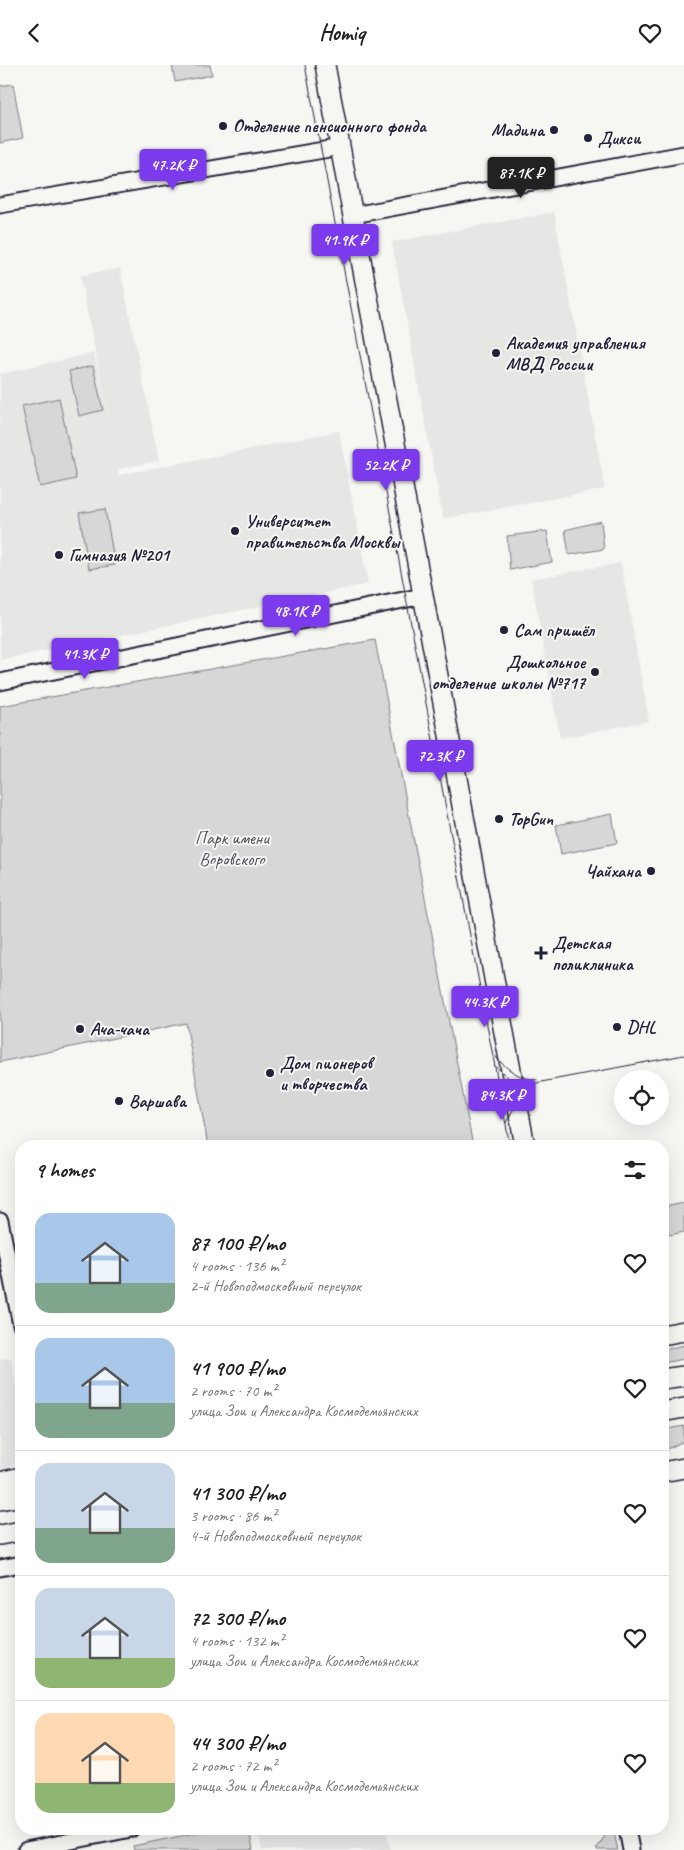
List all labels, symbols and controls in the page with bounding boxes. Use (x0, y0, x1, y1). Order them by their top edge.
icon: back (20, 19, 48, 47)
text: Homiq (319, 19, 365, 47)
icon: heart (636, 19, 664, 47)
place label: Отделение пенсионного фонда (233, 115, 427, 137)
place label: Мадина (491, 119, 546, 141)
marker: Отделение пенсионного фонда (217, 120, 229, 132)
marker: Мадина (548, 124, 560, 136)
place label: Дикси (598, 127, 642, 149)
marker: Дикси (582, 132, 594, 144)
pin: 47.2K ₽ (127, 149, 219, 191)
text: 47.2K ₽ (151, 155, 195, 175)
pin: 87.1K ₽ (475, 157, 567, 199)
text: 87.1K ₽ (499, 163, 543, 183)
pin: 41.9K ₽ (299, 223, 391, 266)
text: 41.9K ₽ (323, 230, 367, 250)
place label: Академия управления МВД России (506, 332, 646, 375)
marker: Академия управления МВД России (490, 347, 502, 359)
pin: 52.2K ₽ (340, 449, 432, 491)
text: 52.2K ₽ (364, 455, 408, 475)
place label: Университет правительства Москвы (245, 510, 402, 553)
marker: Университет правительства Москвы (229, 525, 241, 537)
place label: Гимназия №201 (69, 544, 171, 566)
marker: Гимназия №201 (53, 549, 65, 561)
pin: 48.1K ₽ (250, 595, 342, 637)
text: 48.1K ₽ (273, 601, 319, 621)
place label: Сам пришёл (514, 619, 596, 641)
marker: Сам пришёл (498, 624, 510, 636)
pin: 41.3K ₽ (39, 637, 131, 680)
text: 41.3K ₽ (62, 644, 108, 664)
place label: Дошкольное отделение школы №717 (432, 651, 587, 694)
marker: Дошкольное отделение школы №717 (589, 666, 601, 678)
pin: 72.3K ₽ (394, 739, 486, 782)
text: 72.3K ₽ (418, 746, 462, 766)
place label: TopGun (509, 808, 554, 830)
marker: TopGun (493, 813, 505, 825)
park label: Парк имени Воровского (195, 827, 270, 870)
place label: Чайхана (585, 860, 642, 882)
marker: Чайхана (645, 865, 657, 877)
place label: Детская поликлиника (552, 932, 634, 975)
marker: Детская поликлиника (534, 946, 548, 960)
pin: 44.3K ₽ (439, 985, 531, 1028)
text: 44.3K ₽ (462, 992, 508, 1012)
place label: DHL (627, 1016, 657, 1038)
place label: Ача-чача (90, 1018, 150, 1040)
marker: DHL (611, 1021, 623, 1033)
marker: Ача-чача (74, 1023, 86, 1035)
place label: Дом пионеров и творчества (280, 1052, 375, 1095)
marker: Дом пионеров и творчества (264, 1067, 276, 1079)
map controls (614, 1070, 669, 1125)
button: locate (614, 1070, 669, 1125)
pin: 84.3K ₽ (456, 1079, 548, 1121)
text: 84.3K ₽ (479, 1085, 525, 1105)
place label: Варшава (129, 1090, 188, 1112)
marker: Варшава (113, 1095, 125, 1107)
icon: filters (621, 1156, 649, 1184)
text: 9 homes (35, 1157, 94, 1183)
text: 87 100 ₽/mo (190, 1230, 285, 1256)
icon: home (75, 1233, 135, 1293)
icon: heart (621, 1249, 649, 1277)
text: 4 rooms · 136 m² (190, 1256, 284, 1276)
text: 2-й Новоподмосковный переулок (190, 1276, 361, 1296)
text: 41 900 ₽/mo (190, 1355, 285, 1381)
icon: home (75, 1358, 135, 1418)
icon: heart (621, 1374, 649, 1402)
text: 2 rooms · 70 m² (190, 1381, 276, 1401)
text: улица Зои и Александра Космодемьянских (190, 1401, 418, 1421)
text: 41 300 ₽/mo (190, 1480, 285, 1506)
icon: home (75, 1483, 135, 1543)
icon: heart (621, 1499, 649, 1527)
text: 3 rooms · 86 m² (190, 1506, 276, 1526)
text: 4-й Новоподмосковный переулок (190, 1526, 361, 1546)
text: 72 300 ₽/mo (190, 1605, 285, 1631)
icon: home (75, 1608, 135, 1668)
icon: heart (621, 1624, 649, 1652)
text: 4 rooms · 132 m² (190, 1631, 284, 1651)
text: улица Зои и Александра Космодемьянских (190, 1651, 418, 1671)
text: 44 300 ₽/mo (190, 1730, 285, 1756)
icon: home (75, 1733, 135, 1793)
icon: heart (621, 1749, 649, 1777)
text: 2 rooms · 72 m² (190, 1756, 276, 1776)
text: улица Зои и Александра Космодемьянских (190, 1776, 418, 1796)

